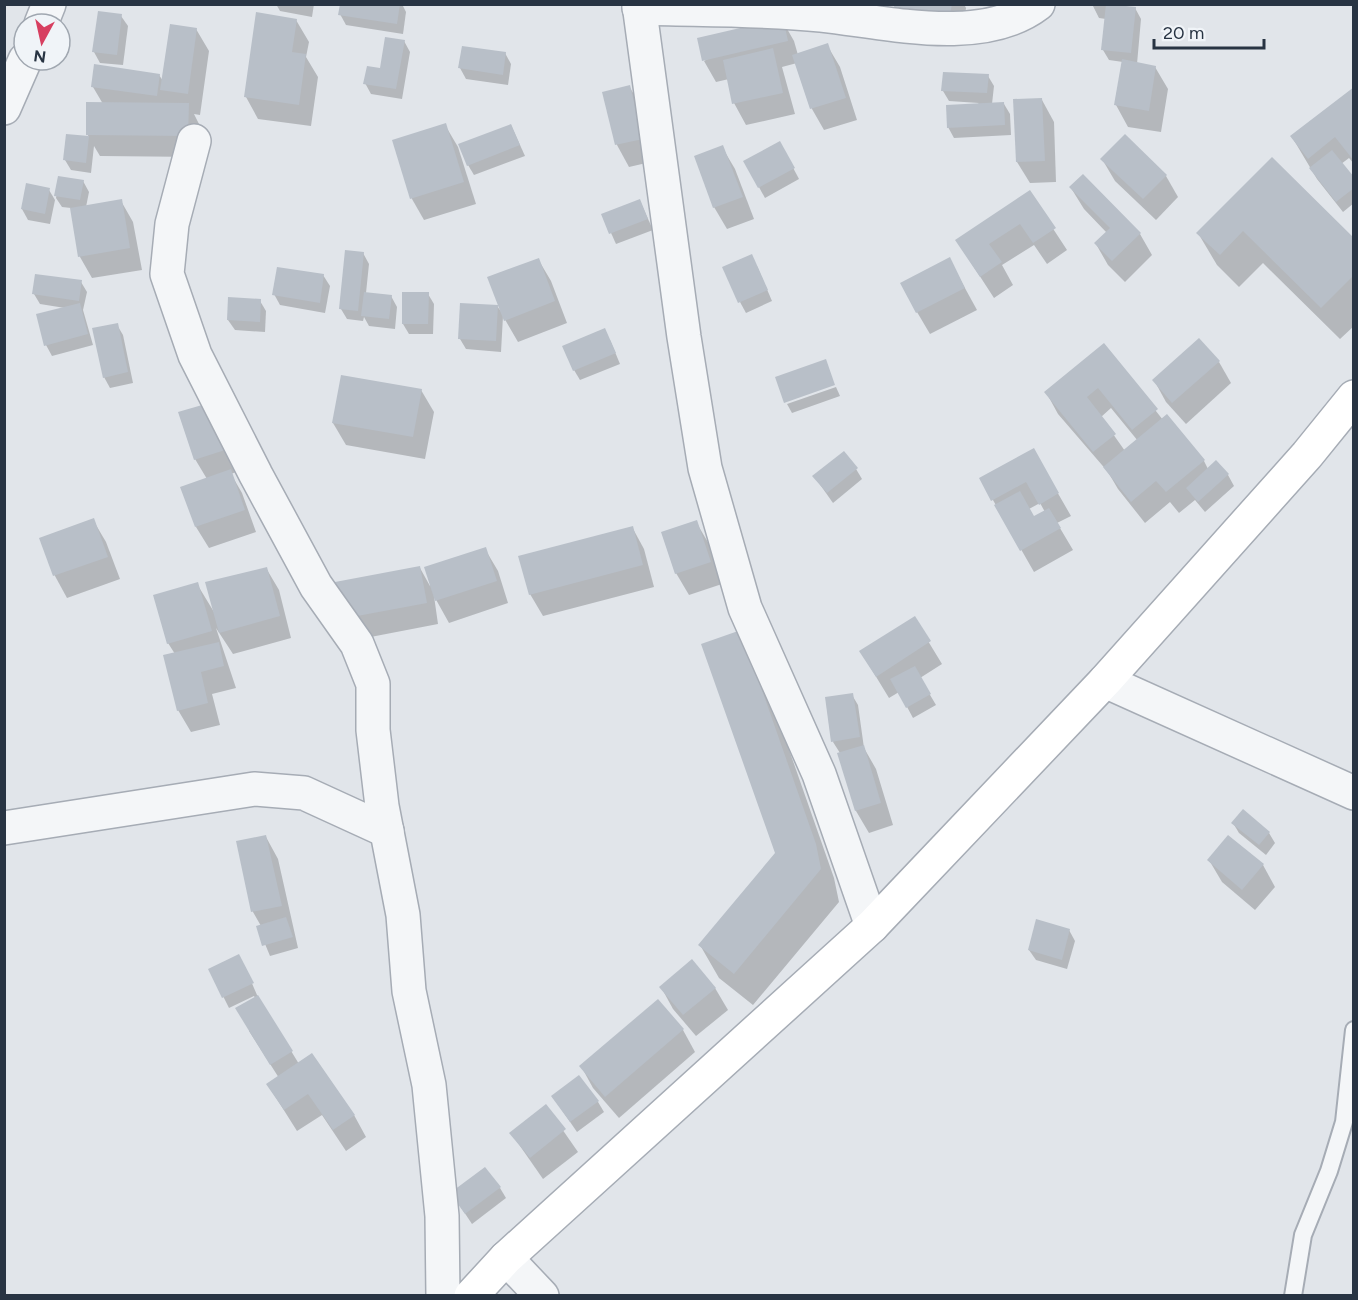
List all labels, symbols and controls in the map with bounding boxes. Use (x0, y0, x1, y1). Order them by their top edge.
north arrow (12, 12, 72, 72)
scale bar (1154, 12, 1264, 50)
text: 20 m (1163, 22, 1204, 44)
text: N (33, 46, 47, 67)

